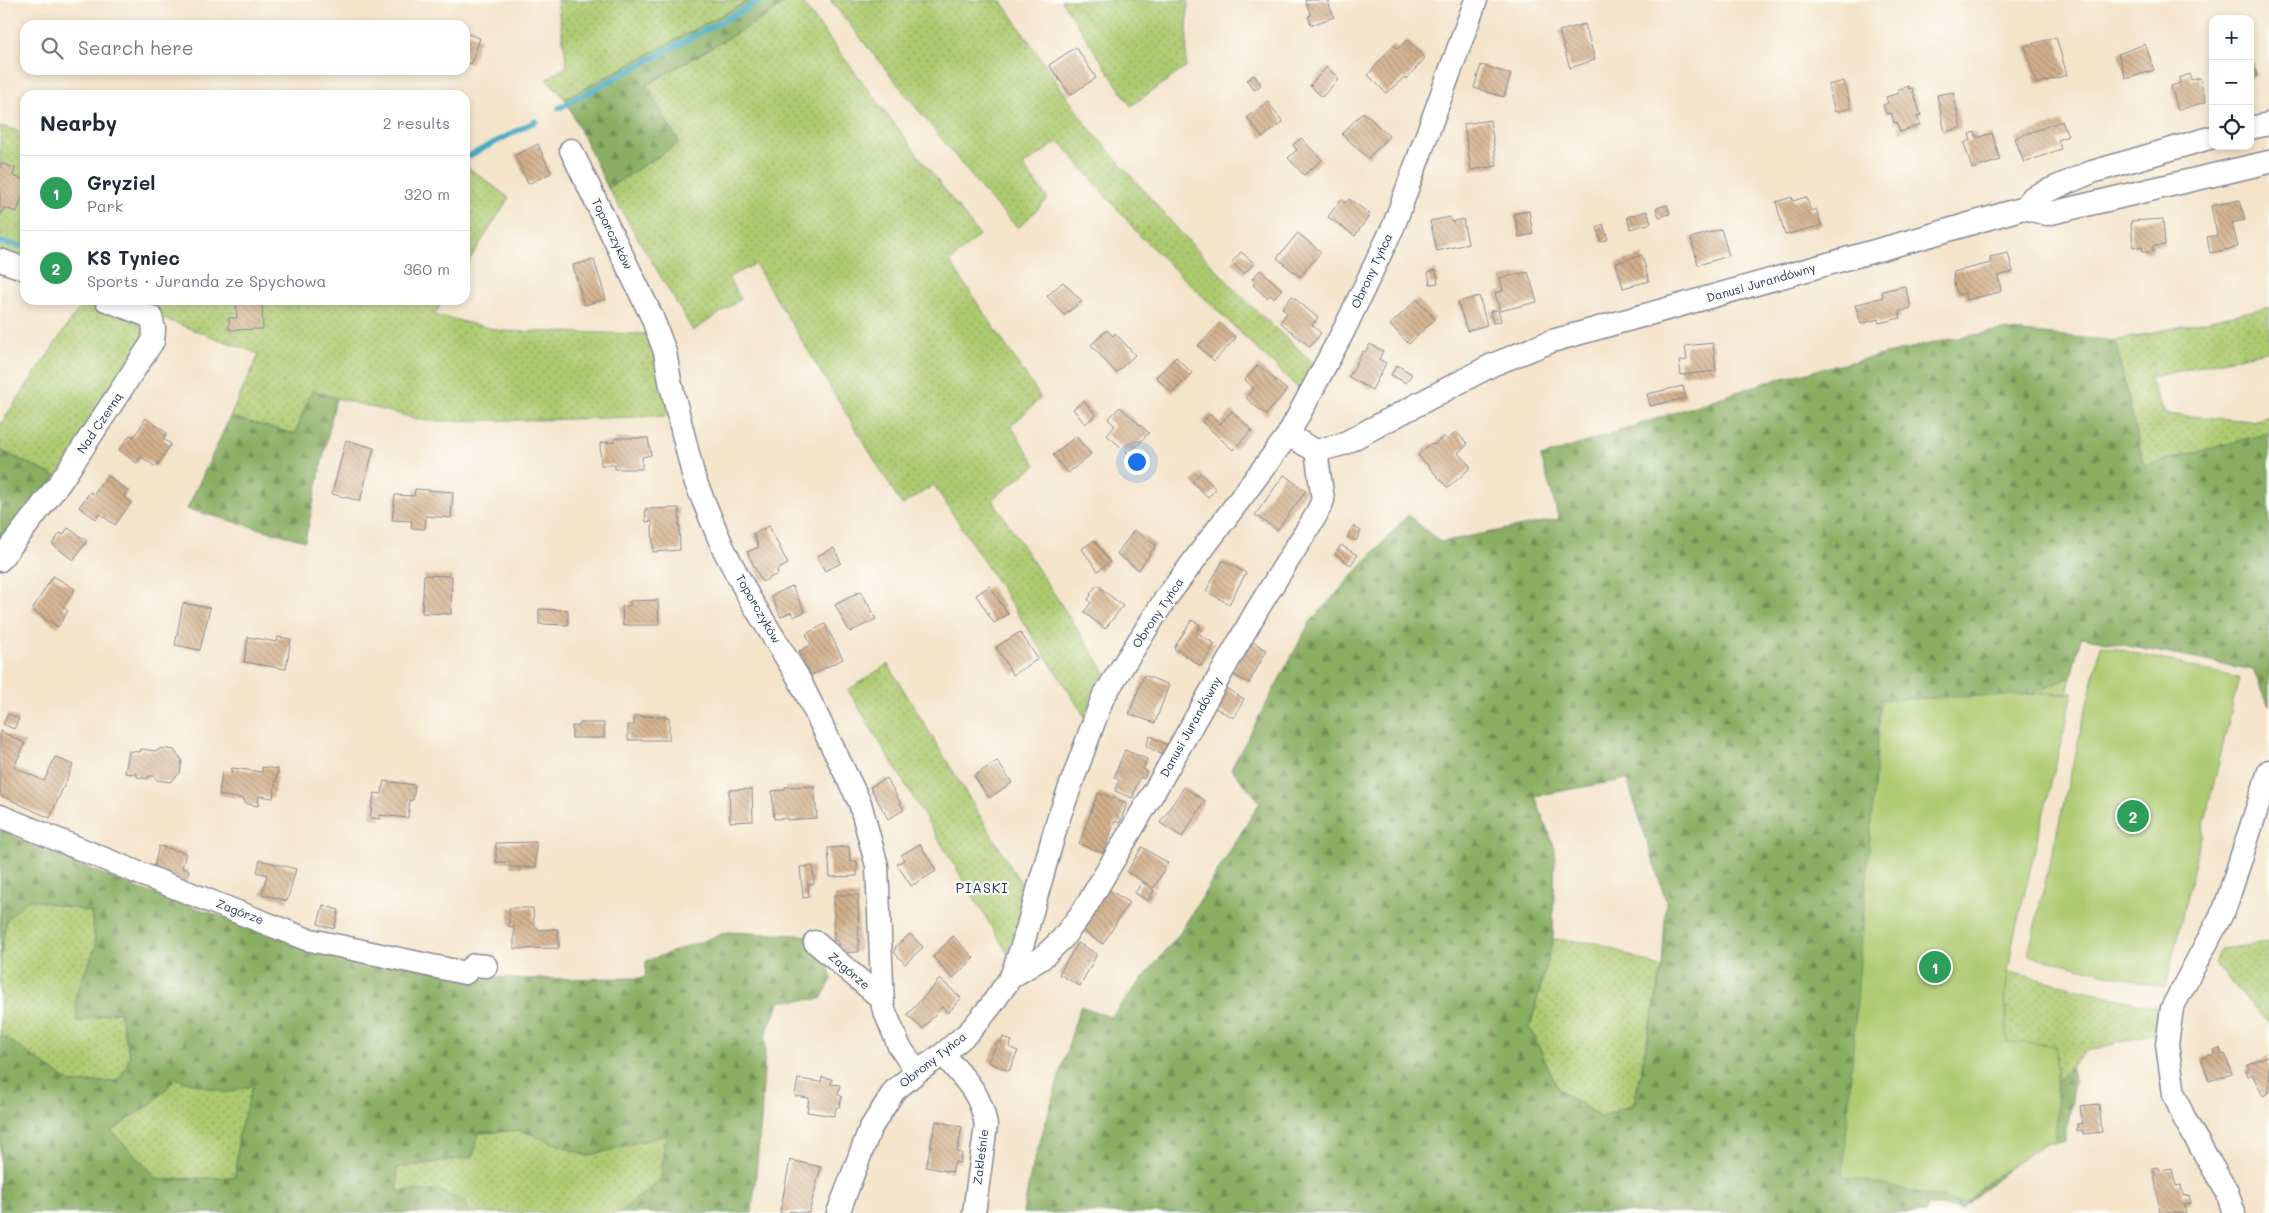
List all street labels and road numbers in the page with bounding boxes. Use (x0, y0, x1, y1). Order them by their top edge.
street label: Toporczyków (589, 195, 637, 272)
street label: Obrony Tyńca (1347, 230, 1395, 311)
street label: Danusi Jurandówny (1704, 259, 1817, 305)
street label: Nad Czerną (73, 388, 126, 456)
street label: Toporczyków (733, 571, 785, 646)
street label: Obrony Tyńca (1128, 574, 1186, 651)
street label: Danusi Jurandówny (1156, 673, 1224, 780)
street label: Zagórze (214, 895, 266, 927)
street label: Zagórze (826, 948, 874, 993)
street label: Obrony Tyńca (895, 1028, 969, 1091)
street label: Zakleśnie (969, 1128, 991, 1186)

